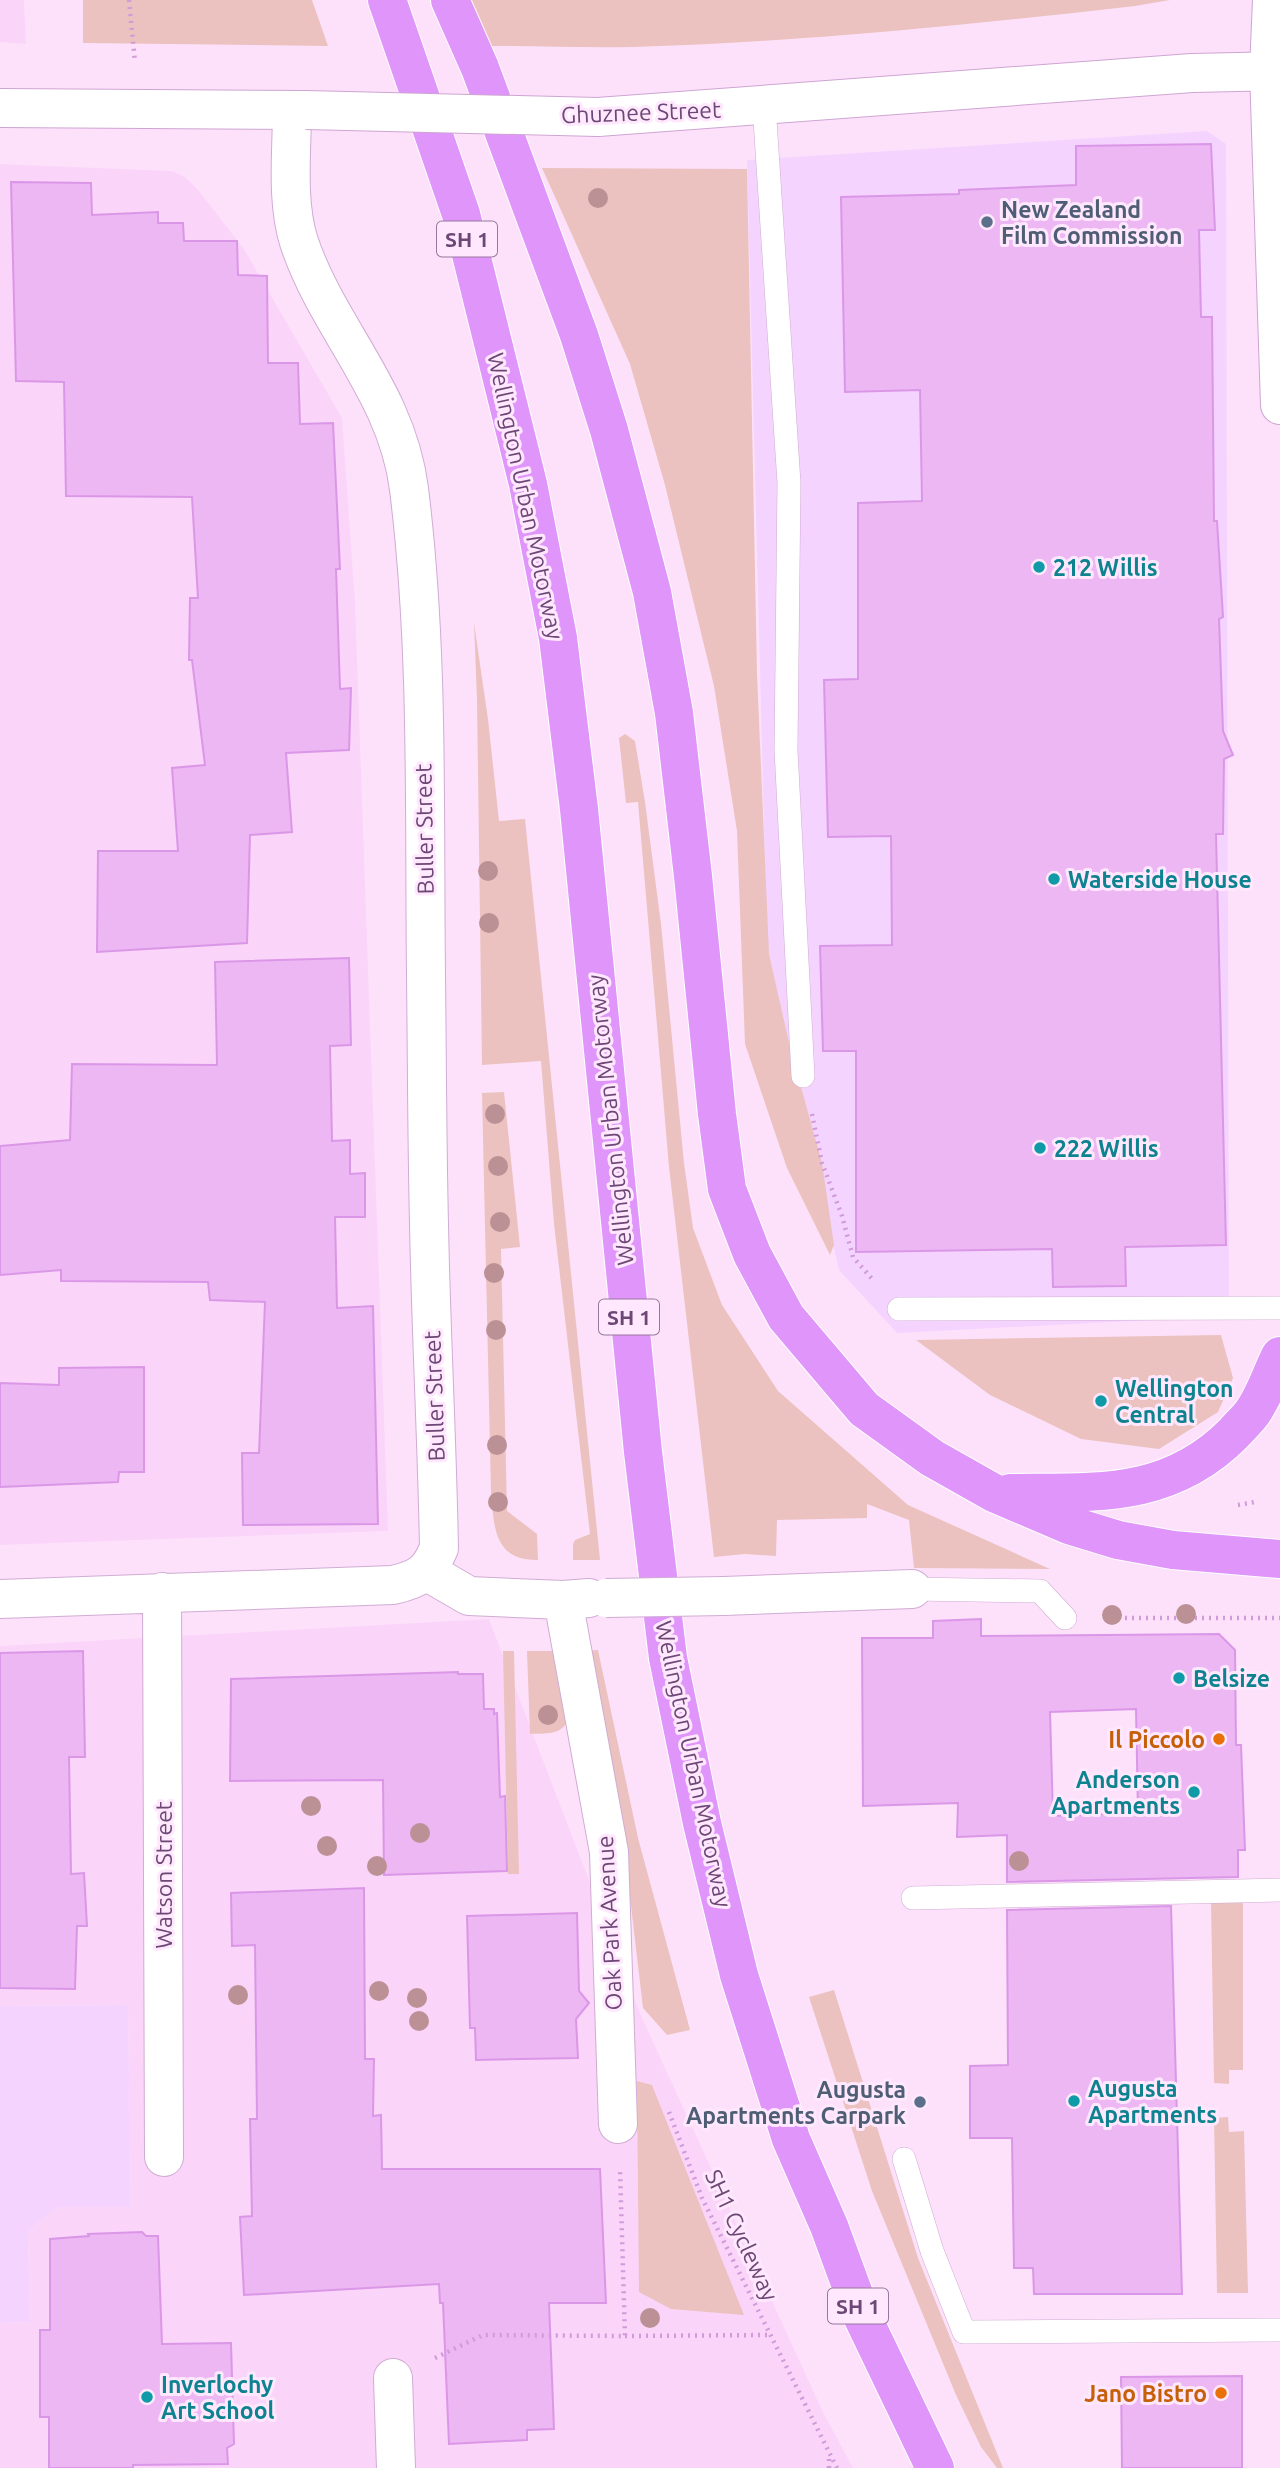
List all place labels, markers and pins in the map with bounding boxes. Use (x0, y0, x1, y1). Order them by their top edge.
place label: New Zealand Film Commission (1001, 197, 1182, 248)
marker: New Zealand Film Commission (979, 214, 995, 230)
place label: 212 Willis (1053, 555, 1158, 580)
marker: 212 Willis (1031, 559, 1047, 575)
place label: Waterside House (1068, 867, 1252, 892)
marker: Waterside House (1046, 871, 1062, 887)
place label: 222 Willis (1054, 1136, 1159, 1161)
marker: 222 Willis (1032, 1140, 1048, 1156)
place label: Wellington Central (1115, 1376, 1233, 1427)
marker: Wellington Central (1093, 1393, 1109, 1409)
place label: Belsize (1193, 1666, 1270, 1691)
marker: Belsize (1171, 1670, 1187, 1686)
place label: Il Piccolo (1108, 1727, 1205, 1752)
marker: Il Piccolo (1211, 1731, 1227, 1747)
place label: Anderson Apartments (1051, 1767, 1180, 1818)
marker: Anderson Apartments (1186, 1784, 1202, 1800)
place label: Augusta Apartments (1088, 2076, 1217, 2127)
place label: Augusta Apartments Carpark (686, 2077, 906, 2128)
marker: Augusta Apartments (1066, 2093, 1082, 2109)
marker: Augusta Apartments Carpark (912, 2094, 928, 2110)
place label: Inverlochy Art School (161, 2372, 274, 2423)
place label: Jano Bistro (1084, 2381, 1207, 2406)
marker: Jano Bistro (1213, 2385, 1229, 2401)
marker: Inverlochy Art School (139, 2389, 155, 2405)

